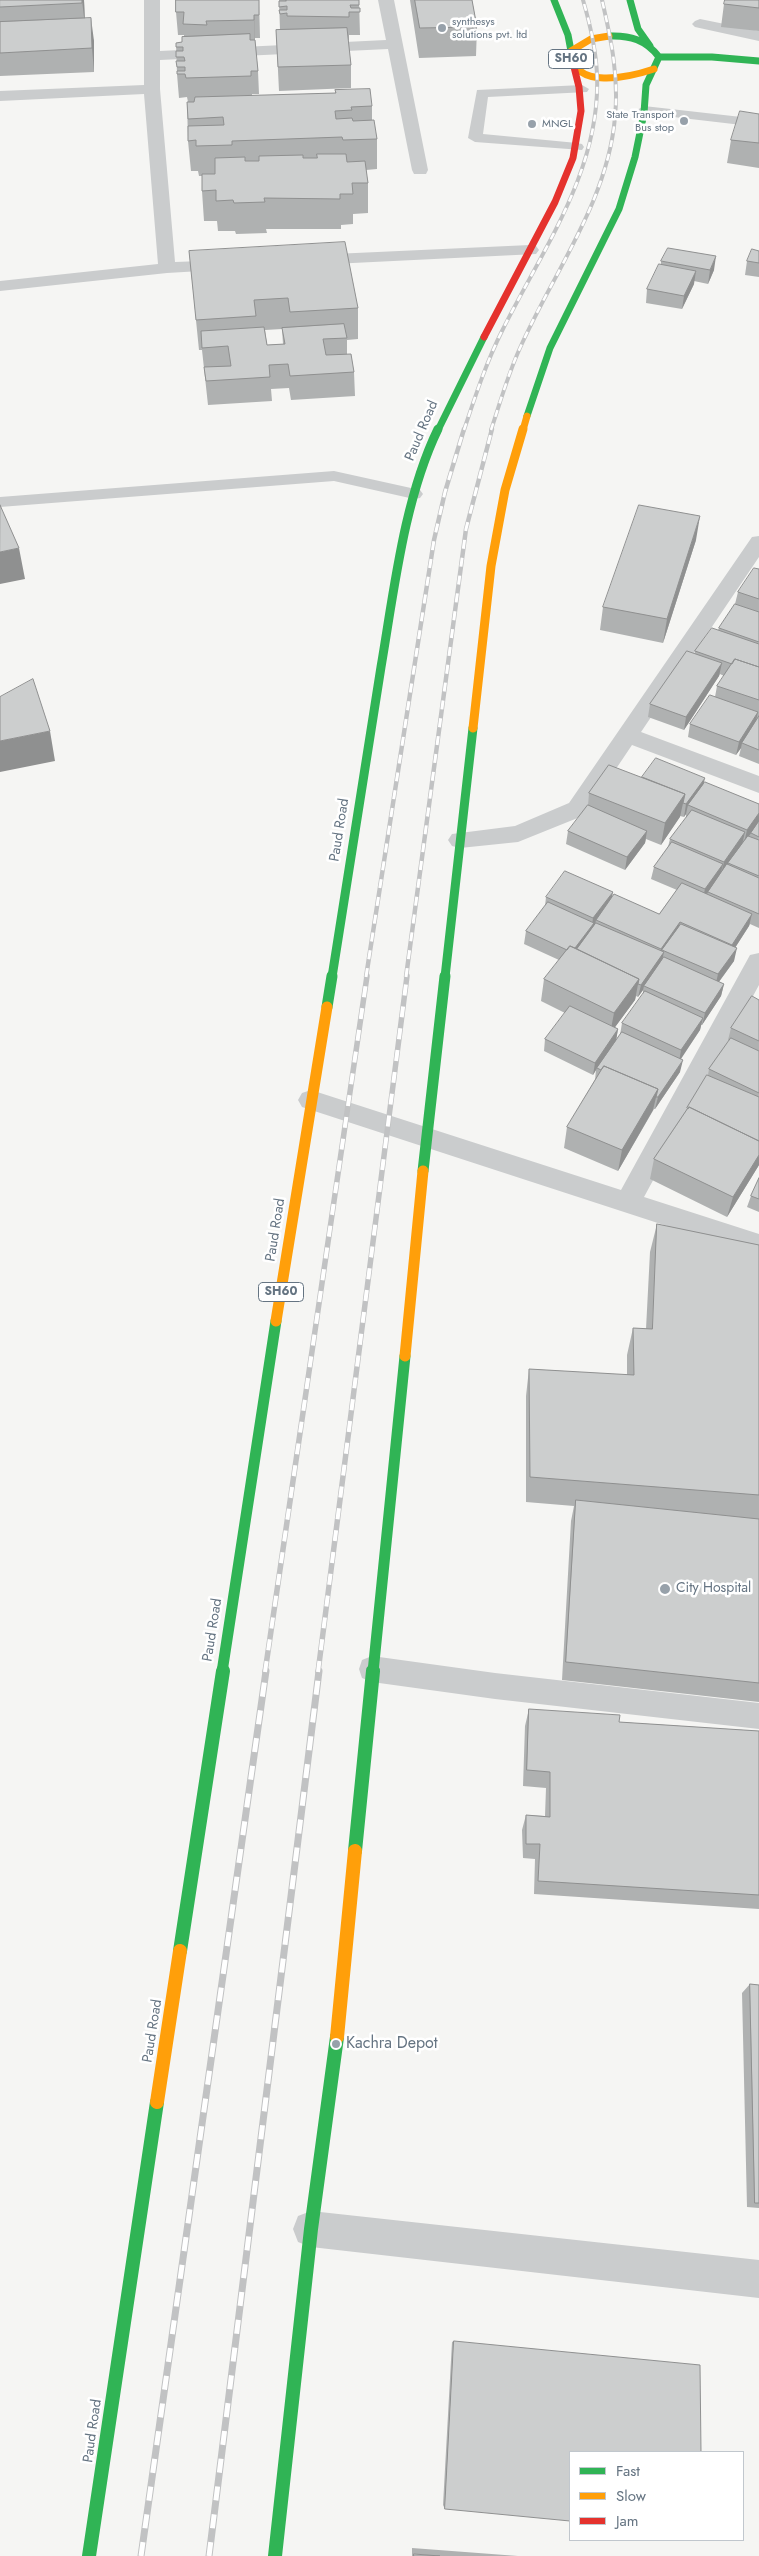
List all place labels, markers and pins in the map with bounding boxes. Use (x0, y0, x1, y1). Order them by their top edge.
place label: synthesys solutions pvt. ltd (452, 15, 527, 41)
marker: synthesys solutions pvt. ltd (436, 22, 448, 34)
place label: State Transport Bus stop (606, 108, 674, 134)
marker: State Transport Bus stop (678, 115, 690, 127)
place label: MNGL (542, 117, 573, 131)
marker: MNGL (526, 118, 538, 130)
place label: City Hospital (676, 1581, 751, 1597)
marker: City Hospital (658, 1582, 672, 1596)
place label: Kachra Depot (346, 2034, 438, 2054)
marker: Kachra Depot (330, 2038, 342, 2050)

